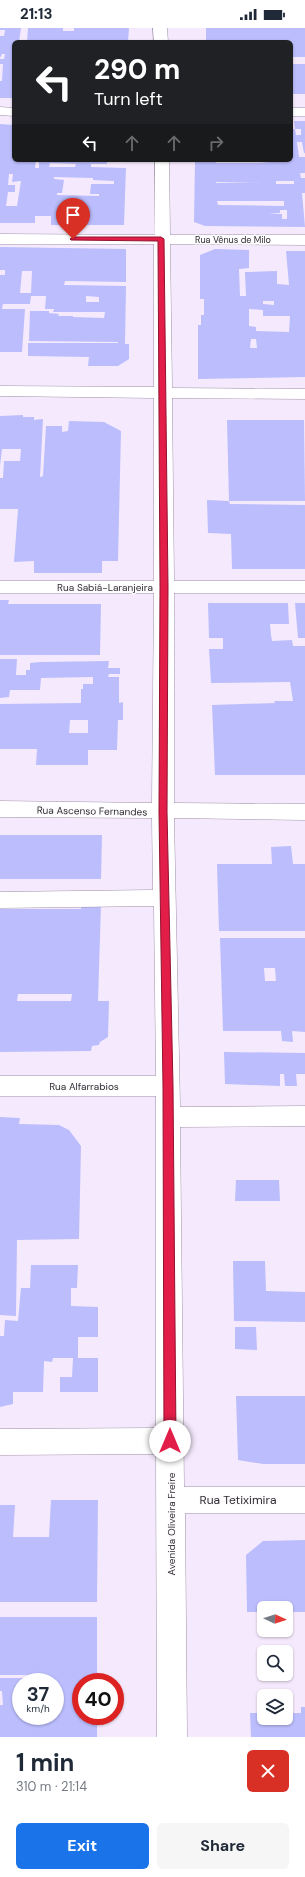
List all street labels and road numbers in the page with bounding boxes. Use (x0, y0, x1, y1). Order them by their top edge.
street label: Rua Vênus de Milo (195, 234, 271, 246)
street label: Rua Sabiá-Laranjeira (57, 581, 153, 594)
street label: Rua Ascenso Fernandes (37, 804, 147, 818)
street label: Rua Alfarrabios (49, 1080, 119, 1093)
street label: Avenida Oliveira Freire (165, 1472, 178, 1575)
street label: Rua Tetiximira (200, 1492, 276, 1508)

